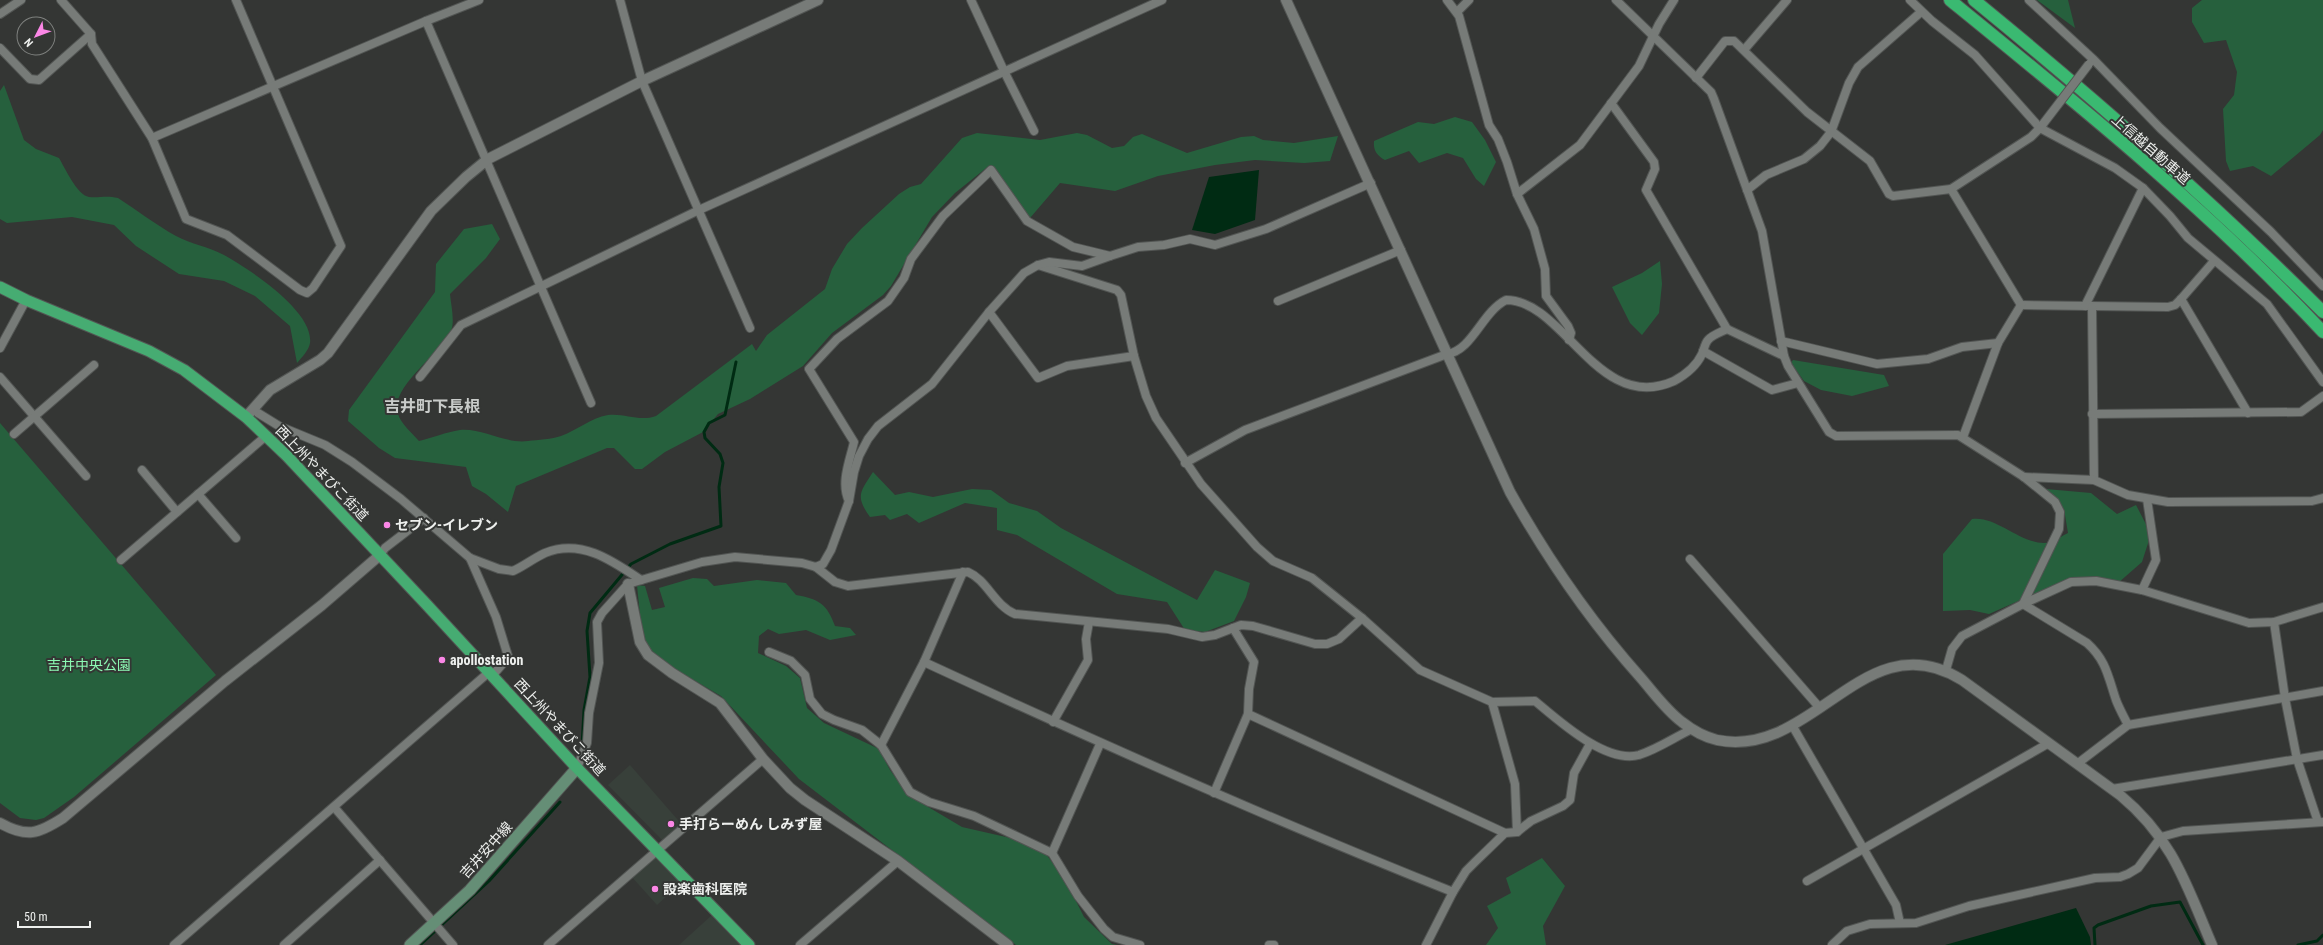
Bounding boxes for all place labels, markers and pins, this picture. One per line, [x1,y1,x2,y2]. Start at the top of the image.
place label: セブン-イレブン [395,517,498,533]
marker: セブン-イレブン [382,520,392,530]
place label: apollostation [450,652,524,668]
marker: apollostation [437,655,447,665]
place label: 手打らーめん しみず屋 [679,816,822,832]
marker: 手打らーめん しみず屋 [666,819,676,829]
place label: 設楽歯科医院 [663,881,747,897]
marker: 設楽歯科医院 [650,884,660,894]

